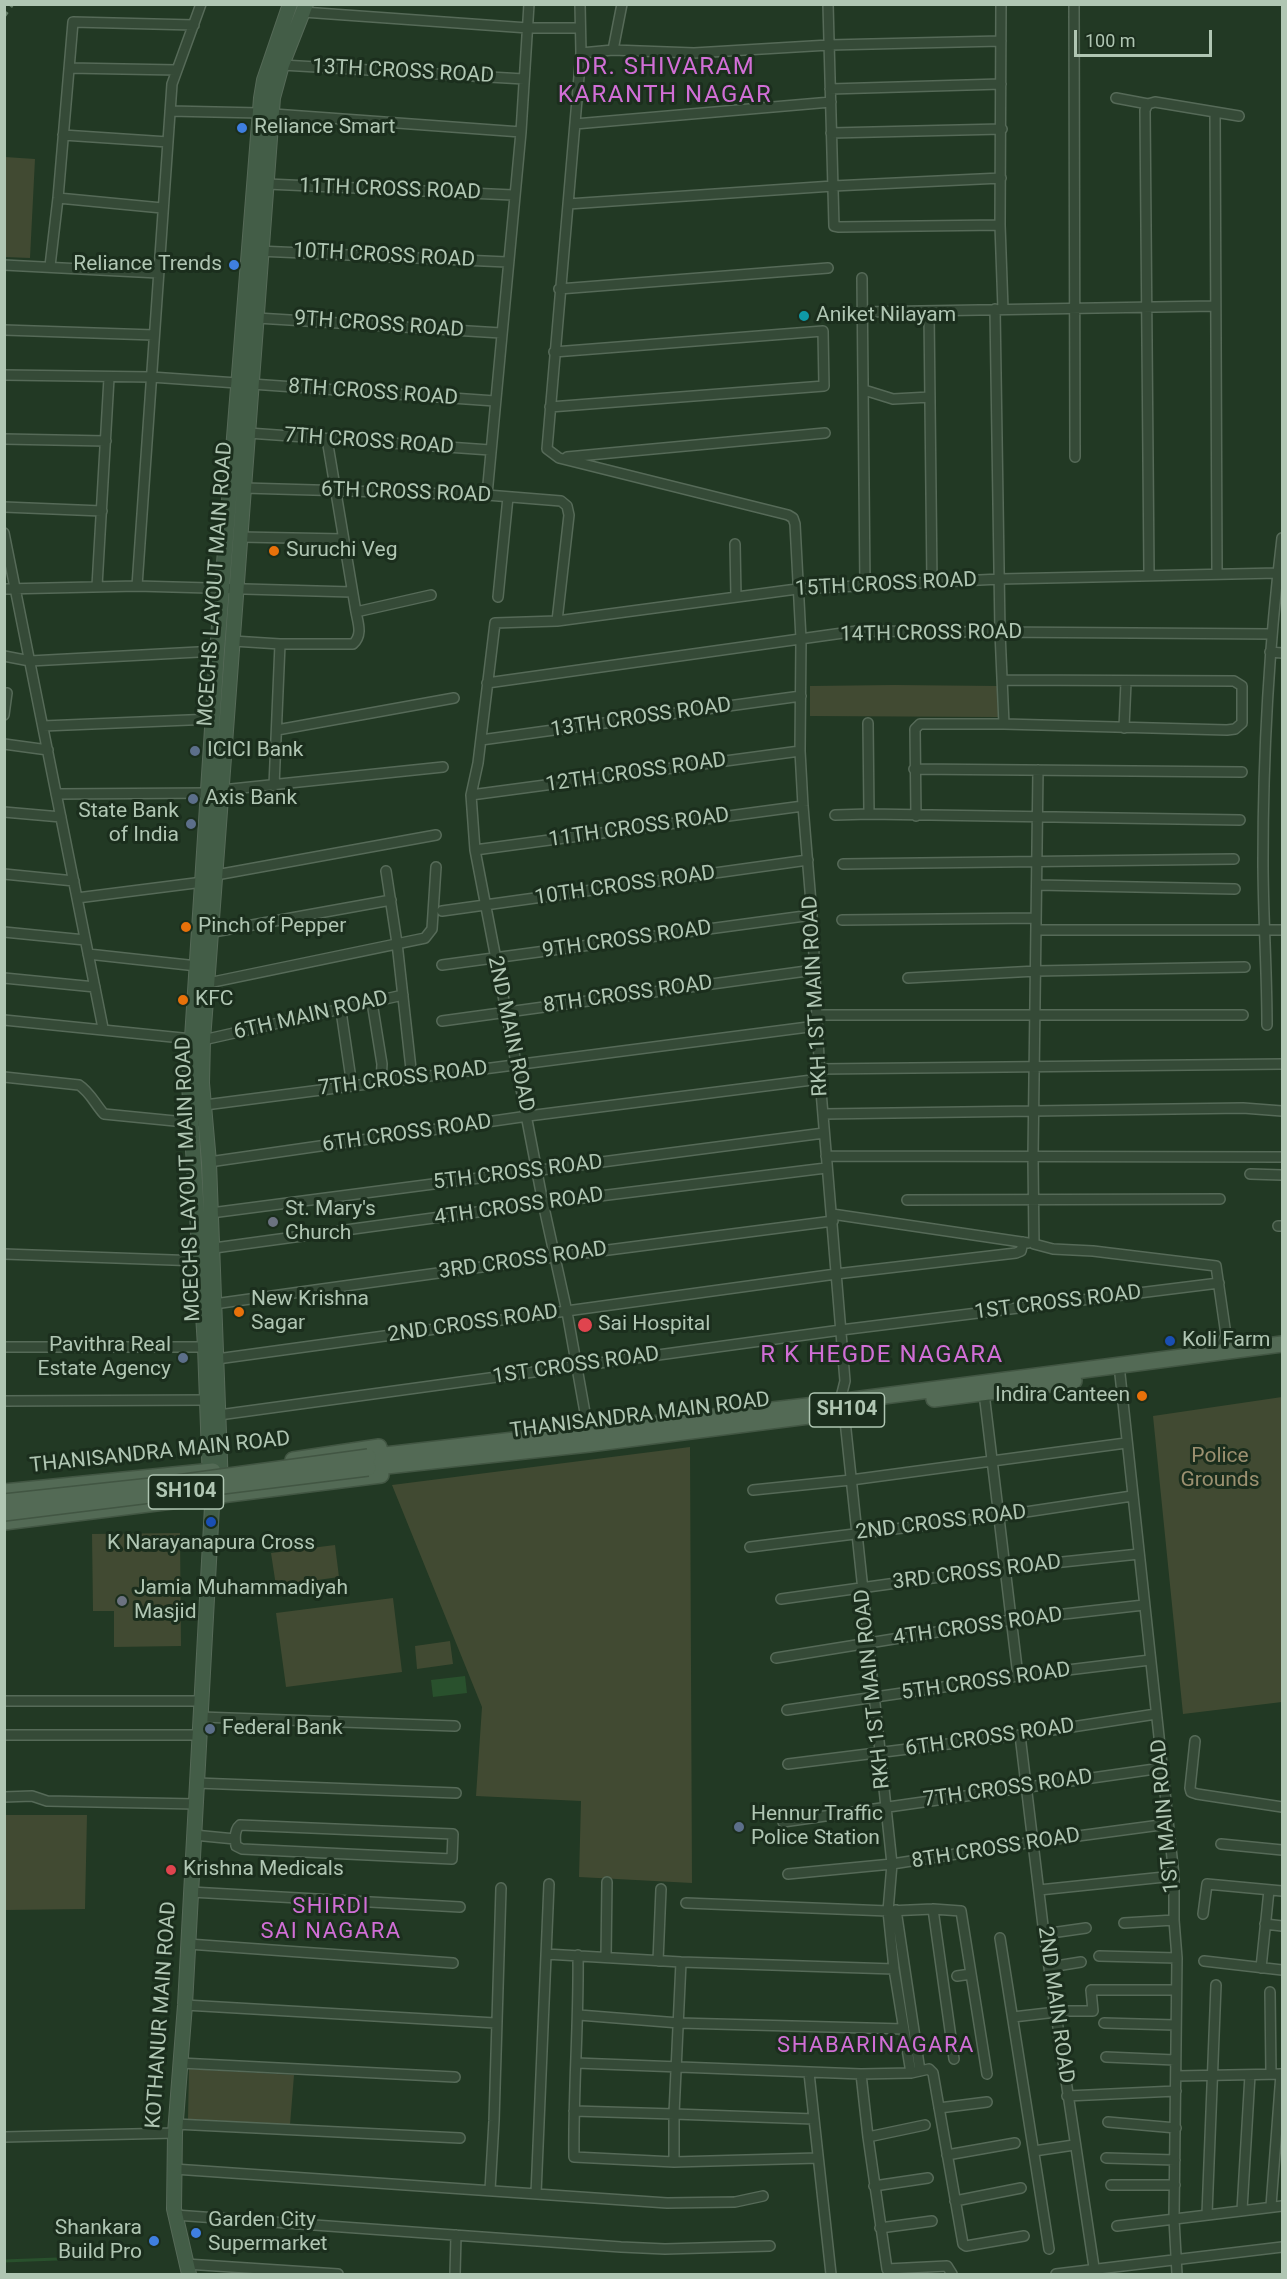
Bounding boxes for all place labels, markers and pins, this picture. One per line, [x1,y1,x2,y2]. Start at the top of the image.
place label: Reliance Smart [254,115,395,141]
marker: Reliance Smart [235,121,249,135]
place label: Reliance Trends [73,252,222,278]
marker: Reliance Trends [227,258,241,272]
place label: Aniket Nilayam [816,303,956,329]
marker: Aniket Nilayam [797,309,811,323]
place label: Suruchi Veg [286,538,397,564]
marker: Suruchi Veg [267,544,281,558]
place label: ICICI Bank [207,738,303,764]
marker: ICICI Bank [188,744,202,758]
place label: Axis Bank [205,786,297,812]
marker: Axis Bank [186,792,200,806]
place label: State Bank of India [78,799,179,849]
marker: State Bank of India [184,817,198,831]
place label: Pinch of Pepper [198,914,346,940]
marker: Pinch of Pepper [179,920,193,934]
place label: KFC [195,987,233,1013]
marker: KFC [176,993,190,1007]
place label: St. Mary's Church [285,1197,376,1247]
marker: St. Mary's Church [266,1215,280,1229]
place label: New Krishna Sagar [251,1287,369,1337]
marker: New Krishna Sagar [232,1305,246,1319]
place label: Sai Hospital [598,1312,710,1338]
marker: Sai Hospital [576,1316,594,1334]
place label: Koli Farm [1182,1328,1271,1354]
place label: Pavithra Real Estate Agency [38,1333,171,1383]
marker: Koli Farm [1163,1334,1177,1348]
marker: Pavithra Real Estate Agency [176,1351,190,1365]
place label: Indira Canteen [995,1383,1130,1409]
marker: Indira Canteen [1135,1389,1149,1403]
marker: K Narayanapura Cross [204,1515,218,1529]
place label: K Narayanapura Cross [107,1531,315,1557]
place label: Jamia Muhammadiyah Masjid [134,1576,348,1626]
marker: Jamia Muhammadiyah Masjid [115,1594,129,1608]
place label: Federal Bank [222,1716,343,1742]
marker: Federal Bank [203,1722,217,1736]
place label: Hennur Traffic Police Station [751,1802,883,1852]
marker: Hennur Traffic Police Station [732,1820,746,1834]
place label: Krishna Medicals [183,1857,344,1883]
marker: Krishna Medicals [164,1863,178,1877]
place label: Garden City Supermarket [208,2208,327,2258]
place label: Shankara Build Pro [55,2216,142,2266]
marker: Garden City Supermarket [189,2226,203,2240]
marker: Shankara Build Pro [147,2234,161,2248]

